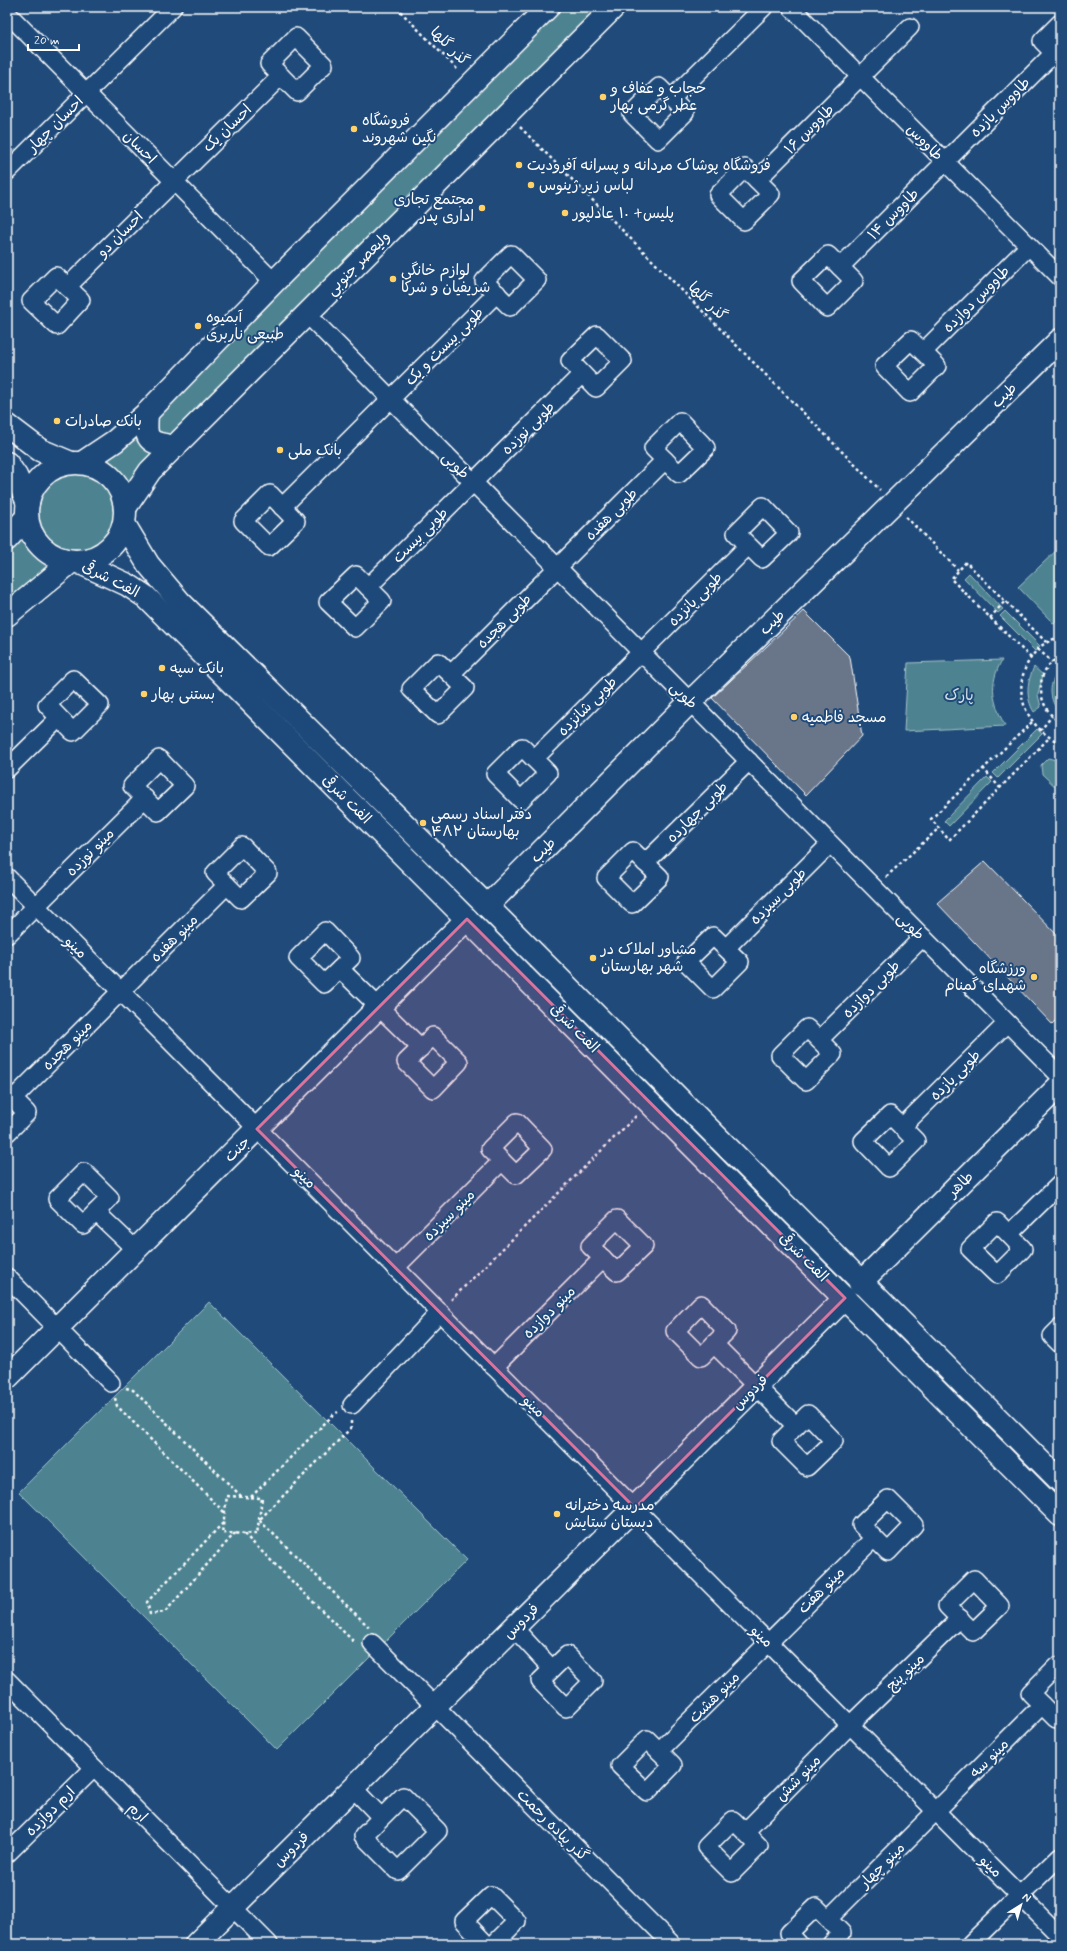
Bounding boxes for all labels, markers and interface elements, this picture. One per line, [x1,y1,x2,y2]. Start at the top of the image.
street label: گذر گلها [425,23,473,71]
scale bar [28,26,79,52]
text: 20 m [34,33,60,49]
street label: طاووس یازده [966,73,1035,142]
place label: حجاب و عفاف و عطر گرمی بهار [610,79,706,116]
street label: احسان چهار [22,92,88,158]
marker: حجاب و عفاف و عطر گرمی بهار [598,92,608,102]
street label: احسان یک [199,100,257,157]
street label: طاووس ۱۶ [780,100,839,159]
place label: فروشگاه نگین شهروند [362,111,436,148]
street label: طاووس [901,120,947,166]
marker: فروشگاه نگین شهروند [349,124,359,134]
street label: احسان [118,127,160,169]
place label: فروشگاه پوشاک مردانه و پسرانه آفرودیت [527,156,771,176]
marker: فروشگاه پوشاک مردانه و پسرانه آفرودیت [514,160,524,170]
place label: لباس زیر ژینوس [539,176,634,196]
marker: لباس زیر ژینوس [526,180,536,190]
street label: طاووس ۱۴ [864,185,924,245]
place label: مجتمع تجاری اداری پدر [394,190,474,227]
marker: مجتمع تجاری اداری پدر [477,203,487,213]
place label: پلیس+ ۱۰ عادلپور [572,204,674,224]
street label: احسان دو [93,207,148,263]
marker: پلیس+ ۱۰ عادلپور [560,208,570,218]
street label: وليعصر جنوبي [322,227,397,302]
place label: لوازم خانگی شریفیان و شرکا [401,261,490,298]
street label: طاووس دوازده [939,262,1015,338]
marker: لوازم خانگی شریفیان و شرکا [388,274,398,284]
street label: گذر گلها [683,278,731,326]
street label: طوبی بیست و یک [401,303,488,390]
place label: آبمیوه طبیعی ناربری [206,308,284,345]
marker: آبمیوه طبیعی ناربری [193,321,203,331]
street label: طیب [988,379,1022,413]
street label: طوبی نوزده [498,398,560,460]
place label: بانک صادرات [65,412,142,432]
marker: بانک صادرات [52,416,62,426]
place label: بانک ملی [288,441,342,461]
marker: بانک ملی [275,445,285,455]
street label: طوبی [437,447,474,484]
street label: طوبی هفده [581,484,642,545]
street label: طوبی بیست [389,504,453,568]
street label: الفت شرقی [78,555,144,603]
street label: طوبی پانزده [664,568,727,631]
street label: طوبی هجده [473,590,537,654]
street label: طیب [756,606,790,640]
place label: بانک سپه [170,659,224,679]
marker: بانک سپه [157,663,167,673]
street label: طوبی شانزده [554,673,622,741]
street label: طوبی [665,677,702,714]
place label: بستنی بهار [151,685,215,705]
park label: پارک [944,686,974,706]
marker: بستنی بهار [139,689,149,699]
place label: مسجد فاطمیه [802,708,886,728]
marker: مسجد فاطمیه [789,712,799,722]
street label: الفت شرقی [317,769,377,829]
street label: طوبی چهارده [663,778,733,848]
place label: دفتر اسناد رسمی ۴۸۲ بهارستان [431,805,532,842]
marker: دفتر اسناد رسمی ۴۸۲ بهارستان [418,818,428,828]
street label: مینو نوزده [62,824,119,881]
street label: طیب [527,834,561,868]
street label: طوبی سیزده [746,864,812,930]
street label: طوبی [892,908,929,945]
street label: مینو هفده [146,910,203,967]
street label: مینو [59,931,91,963]
place label: مشاور املاک در شهر بهارستان [600,940,697,977]
marker: مشاور املاک در شهر بهارستان [588,953,598,963]
street label: طوبی دوازده [838,956,905,1023]
place label: ورزشگاه شهدای گمنام [944,959,1026,997]
marker: ورزشگاه شهدای گمنام [1029,972,1039,982]
street label: الفت شرقی [545,998,605,1058]
street label: مینو هجده [38,1016,97,1075]
street label: طوبی یازده [926,1046,986,1106]
street label: جنت [220,1132,255,1167]
street label: مینو [288,1161,320,1193]
street label: طاهر [942,1167,978,1204]
street label: مینو سیزده [419,1185,480,1246]
street label: الفت شرقی [774,1227,834,1287]
street label: مینو دوازده [519,1282,580,1343]
street label: فردوس [728,1370,773,1415]
street label: مینو [517,1390,549,1422]
place label: مدرسه دخترانه دبستان ستایش [565,1496,655,1533]
marker: مدرسه دخترانه دبستان ستایش [552,1509,562,1519]
street label: مینو هفت [794,1563,850,1619]
street label: فردوس [499,1599,544,1644]
street label: مینو [745,1620,777,1652]
street label: مینو پنج [882,1649,929,1696]
street label: مینو هشت [685,1668,745,1728]
street label: مینو سه [966,1735,1014,1783]
street label: مینو شش [772,1751,826,1806]
street label: ارم دوازده [21,1782,80,1841]
street label: گذر پیاده رحمت [512,1785,593,1866]
street label: ارم [123,1798,152,1827]
street label: فردوس [269,1827,314,1872]
street label: مینو چهار [855,1838,910,1894]
street label: مینو [974,1850,1006,1882]
north arrow [1001,1885,1041,1925]
text: N [1019,1890,1034,1906]

